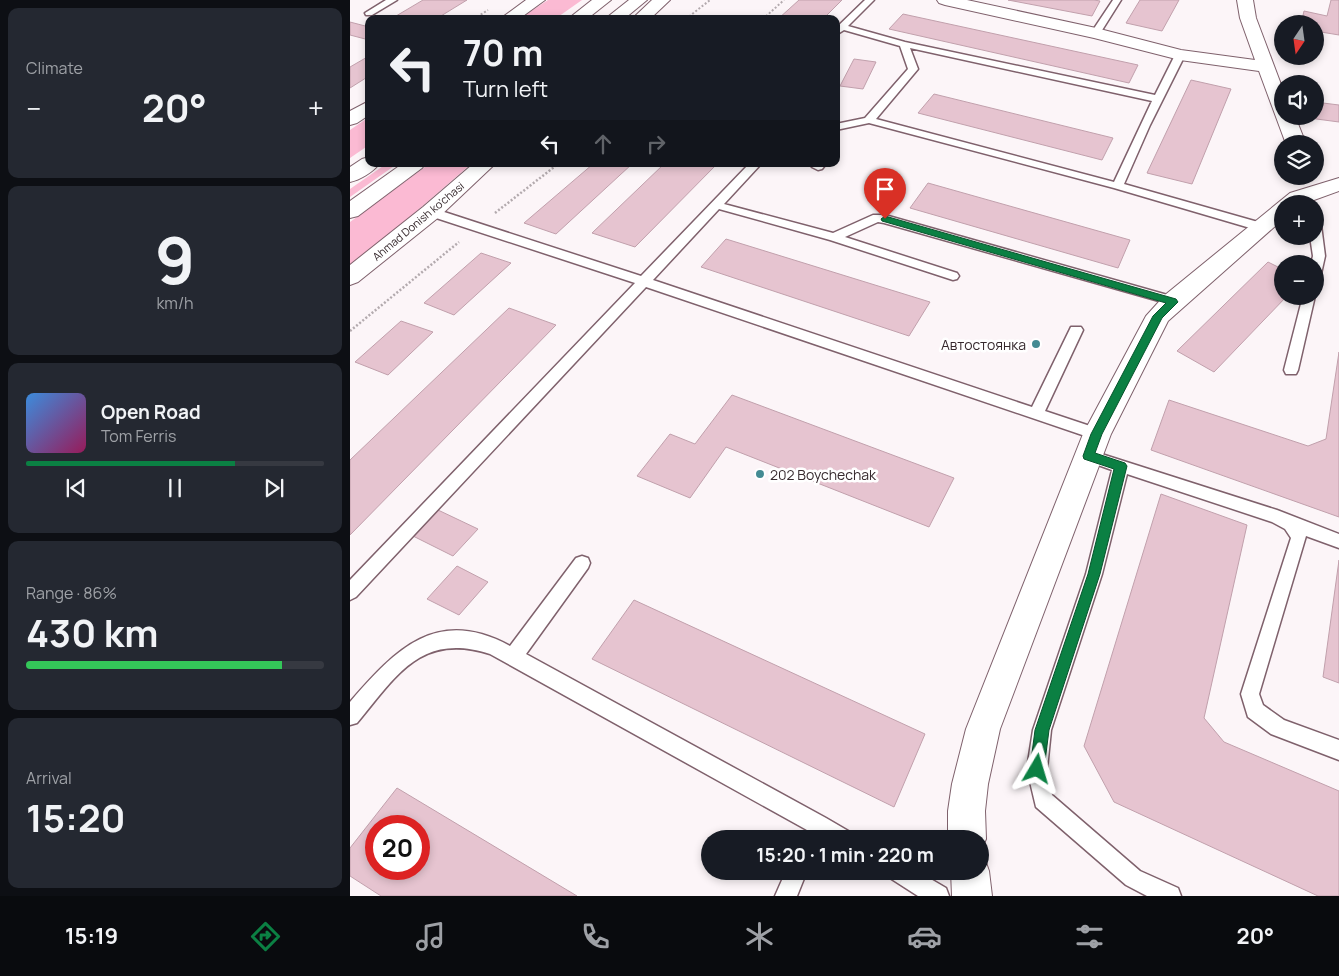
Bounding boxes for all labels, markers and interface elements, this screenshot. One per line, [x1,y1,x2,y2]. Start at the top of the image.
north arrow [1274,15,1324,65]
map controls [1274,15,1324,305]
text: 70 m [463,29,543,77]
icon: left [380,35,445,100]
text: Climate [26,57,83,79]
text: Turn left [463,74,548,104]
button: sound [1274,75,1324,125]
text: 20° [142,81,207,133]
text: − [26,89,41,127]
text: + [308,89,324,127]
icon: left [536,130,564,158]
icon: ahead [589,130,617,158]
icon: right [642,130,670,158]
button: layers [1274,135,1324,185]
pin [864,168,906,219]
icon: arrive [871,175,899,203]
street label: Ahmad Donish ko'chasi [369,178,467,264]
button: + [1274,195,1324,245]
text: 9 [155,215,195,304]
button: − [1274,255,1324,305]
text: km/h [156,292,194,314]
place label: Автостоянка [941,335,1026,354]
marker: Автостоянка [1030,338,1042,350]
text: Open Road [101,399,201,425]
text: Tom Ferris [101,425,176,447]
place label: 202 Boychechak [770,465,877,484]
marker: 202 Boychechak [754,468,766,480]
icon: previous [62,474,90,502]
icon: pause [161,474,189,502]
icon: next [260,474,288,502]
text: Range · 86% [26,582,117,604]
text: 430 km [26,606,158,658]
position arrow [1010,742,1062,794]
text: Arrival [26,767,72,789]
text: 15:20 [26,791,126,843]
speed limit sign: 20 [365,815,430,880]
text: 15:20 · 1 min · 220 m [756,842,934,868]
icon: directions [248,919,283,954]
icon: music [413,919,448,954]
icon: phone [578,919,613,954]
icon: climate [742,919,777,954]
icon: car [907,919,942,954]
icon: filters [1072,919,1107,954]
text: 15:19 [65,921,118,951]
text: 20° [1237,921,1274,951]

